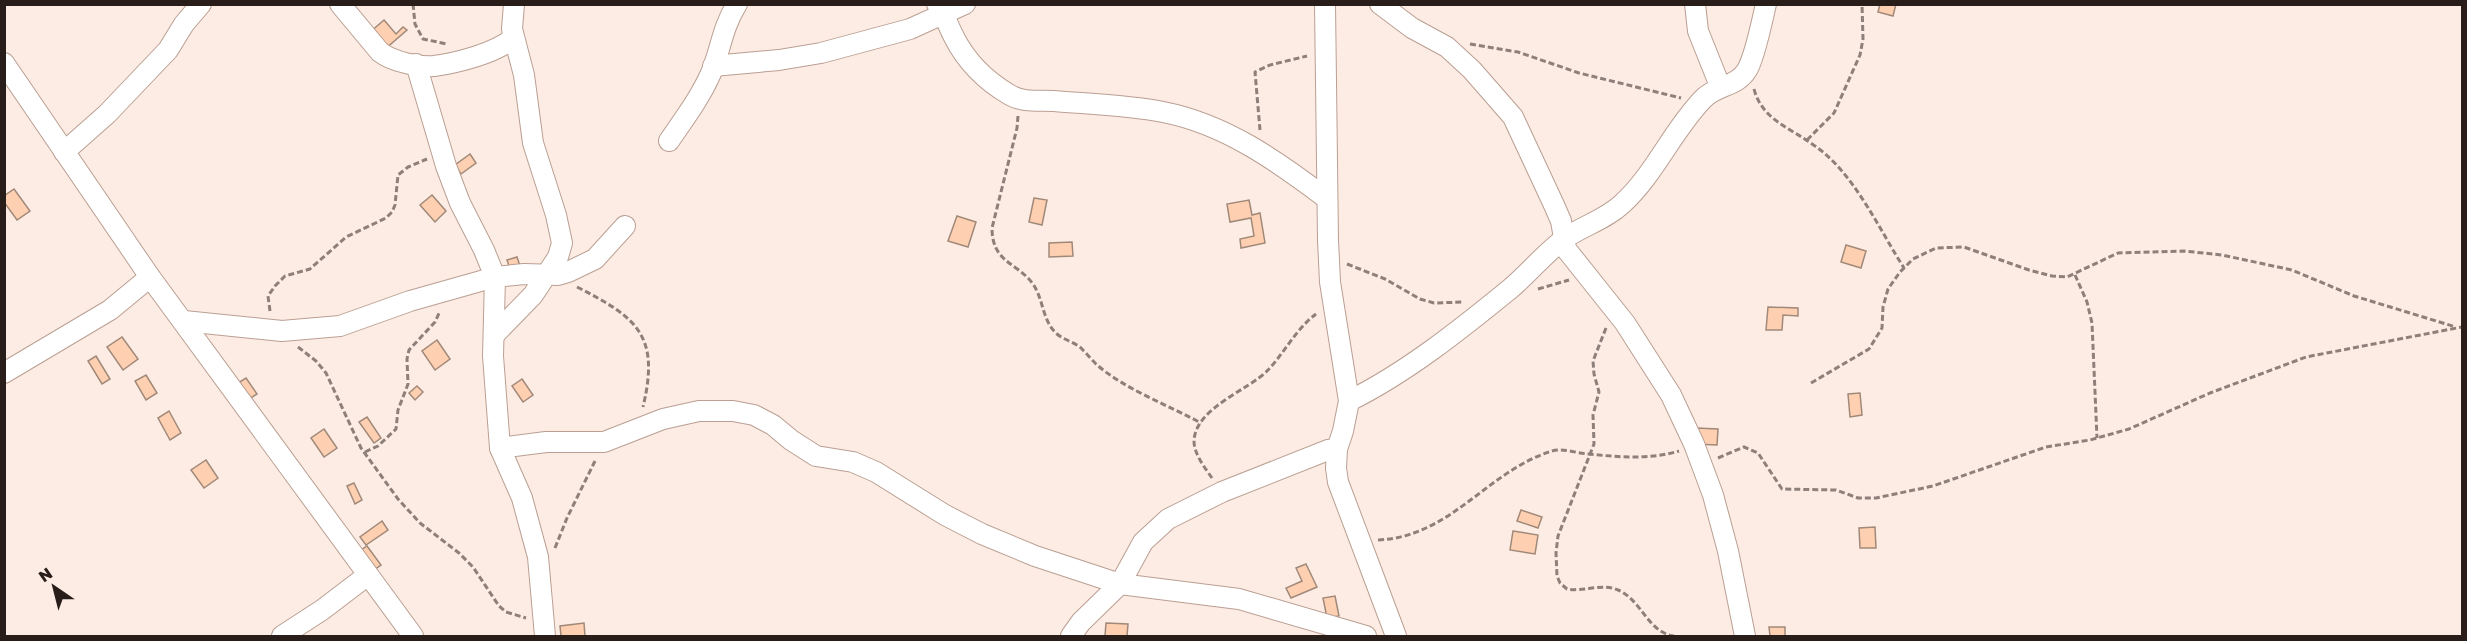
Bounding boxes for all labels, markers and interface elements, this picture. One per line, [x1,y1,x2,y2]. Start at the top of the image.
north arrow [24,557,84,617]
text: N [35,563,56,586]

